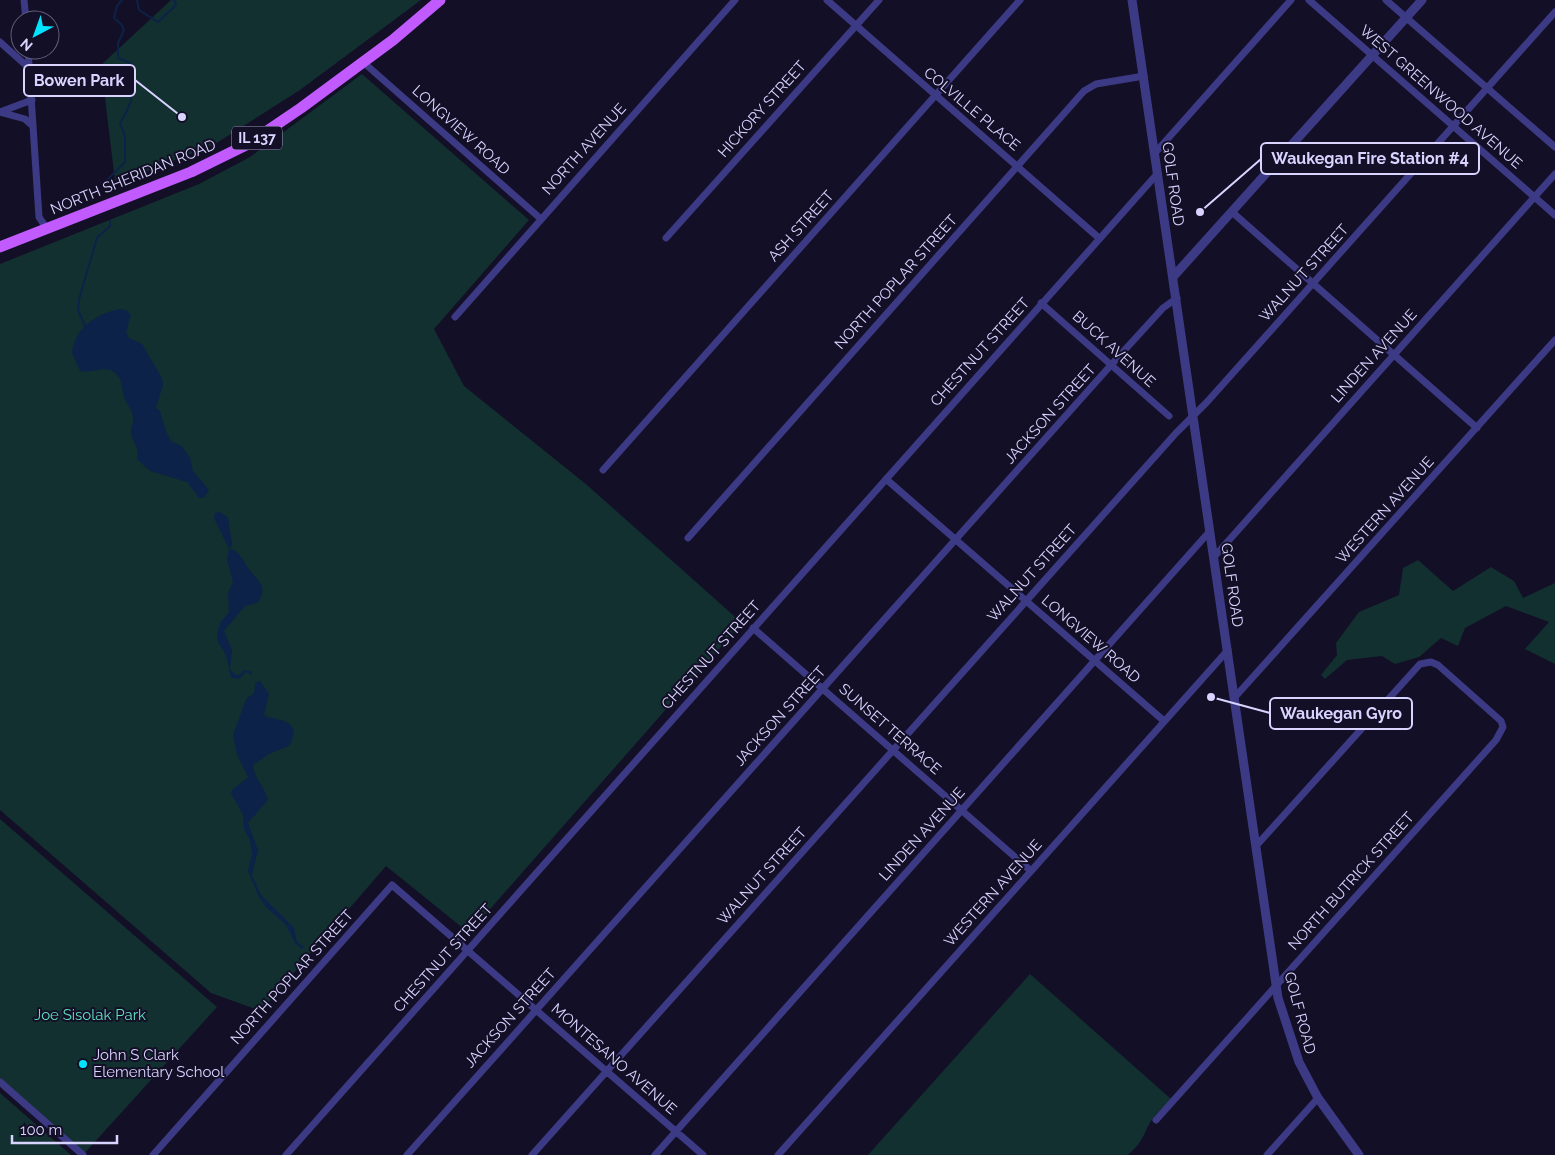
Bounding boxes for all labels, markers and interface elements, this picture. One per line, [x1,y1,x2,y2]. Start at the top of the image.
north arrow [10,10,60,60]
street label: WEST GREENWOOD AVENUE [1356,22,1526,172]
text: N [17,35,36,54]
street label: HICKORY STREET [714,57,810,161]
street label: COLVILLE PLACE [920,63,1024,155]
callout: Bowen Park [24,65,135,96]
text: Bowen Park [34,71,124,90]
street label: LONGVIEW ROAD [408,81,514,179]
street label: NORTH AVENUE [538,100,630,198]
road number: IL 137 [232,126,282,150]
street label: NORTH SHERIDAN ROAD [48,135,219,218]
street label: GOLF ROAD [1158,141,1188,227]
callout: Waukegan Fire Station #4 [1261,143,1479,174]
text: Waukegan Fire Station #4 [1271,149,1469,168]
street label: ASH STREET [764,187,838,265]
street label: NORTH POPLAR STREET [831,211,961,353]
street label: WALNUT STREET [1256,221,1352,325]
street label: CHESTNUT STREET [927,294,1033,410]
street label: LINDEN AVENUE [1327,306,1421,406]
street label: BUCK AVENUE [1069,307,1159,391]
street label: JACKSON STREET [1001,360,1099,468]
street label: WESTERN AVENUE [1332,453,1438,567]
street label: WALNUT STREET [984,521,1080,625]
street label: GOLF ROAD [1217,542,1247,628]
street label: LONGVIEW ROAD [1038,591,1144,687]
street label: CHESTNUT STREET [658,597,764,713]
street label: JACKSON STREET [731,662,829,770]
street label: SUNSET TERRACE [835,680,945,778]
callout: Waukegan Gyro [1270,698,1412,729]
text: Waukegan Gyro [1280,704,1402,723]
street label: LINDEN AVENUE [875,784,969,884]
street label: NORTH BUTRICK STREET [1284,808,1418,954]
street label: WALNUT STREET [714,824,810,928]
street label: WESTERN AVENUE [940,836,1046,950]
street label: CHESTNUT STREET [390,900,496,1016]
street label: NORTH POPLAR STREET [227,906,357,1048]
street label: JACKSON STREET [461,964,559,1072]
street label: GOLF ROAD [1280,970,1320,1056]
street label: MONTESANO AVENUE [548,1000,680,1118]
park label: Joe Sisolak Park [34,1006,146,1024]
place label: John S Clark Elementary School [93,1046,225,1081]
marker: John S Clark Elementary School [77,1058,89,1070]
scale bar [12,1112,118,1144]
text: 100 m [20,1121,62,1139]

